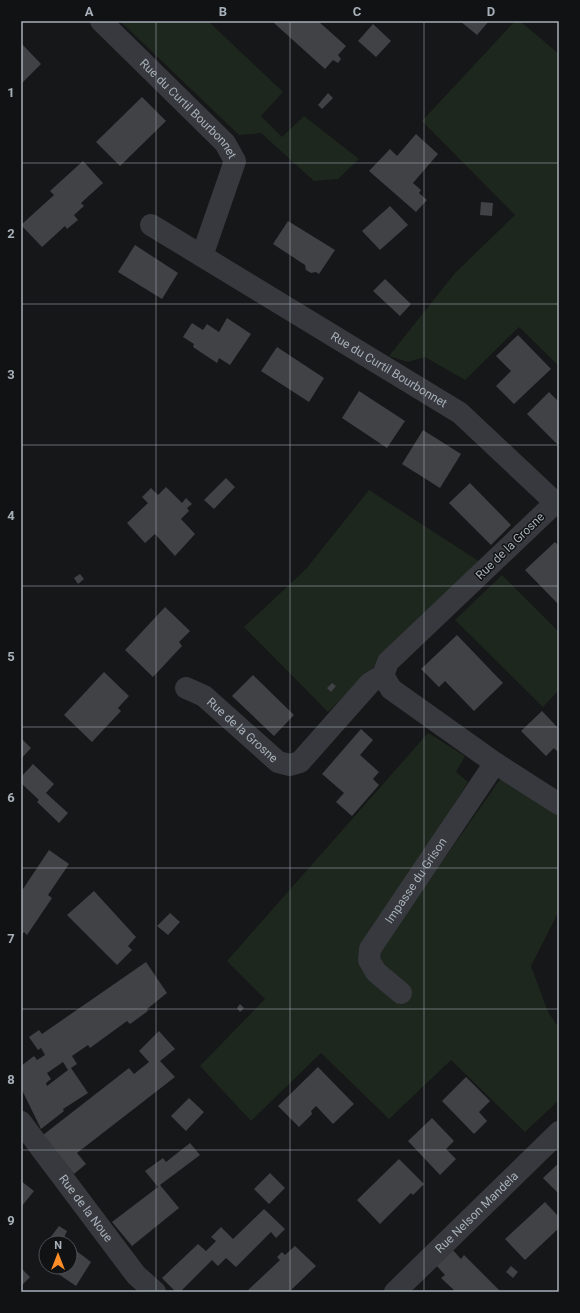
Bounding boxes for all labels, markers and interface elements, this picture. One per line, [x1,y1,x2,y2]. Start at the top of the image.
text: A [85,4,94,19]
text: B [219,4,227,19]
text: C [353,4,362,19]
text: D [487,4,495,19]
street label: Rue du Curtil Bourbonnet [137,56,239,161]
text: 1 [7,85,15,100]
text: 2 [7,226,15,241]
street label: Rue du Curtil Bourbonnet [328,329,450,411]
text: 3 [7,367,15,382]
text: 4 [7,508,15,523]
street label: Rue de la Grosne [473,510,547,582]
text: 5 [7,649,15,664]
street label: Rue de la Grosne [204,695,281,765]
text: 6 [7,790,15,805]
street label: Impasse du Grison [382,835,450,926]
text: 7 [7,931,15,946]
text: 8 [7,1072,15,1087]
street label: Rue Nelson Mandela [432,1169,521,1256]
street label: Rue de la Noue [56,1173,116,1245]
text: 9 [7,1213,15,1228]
north arrow [38,1235,78,1275]

